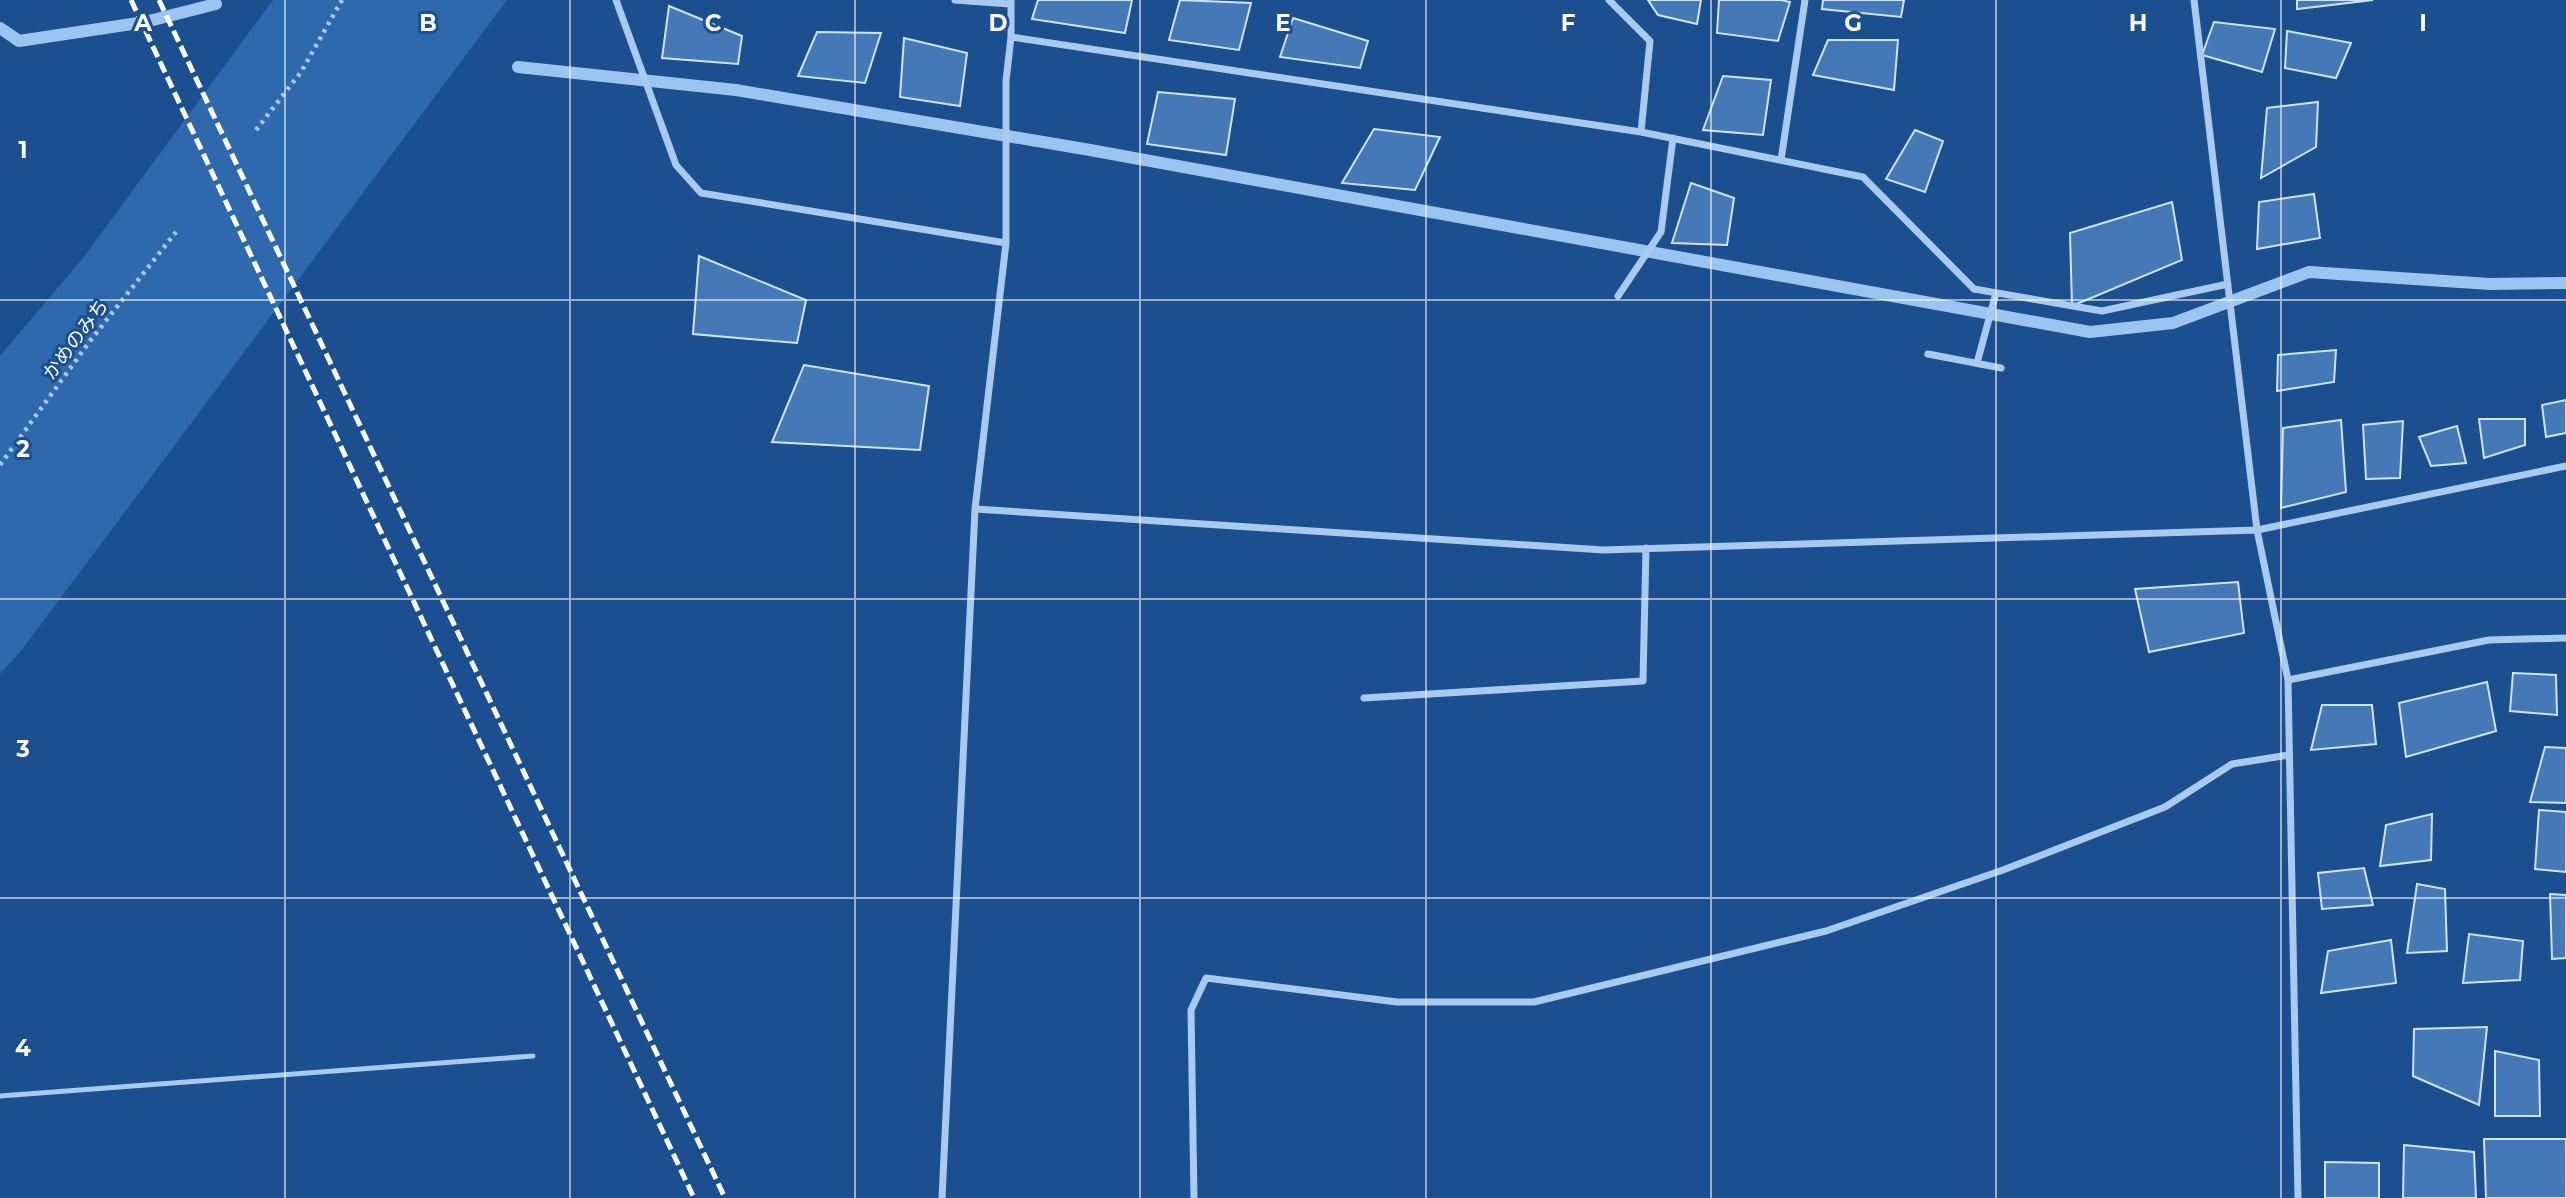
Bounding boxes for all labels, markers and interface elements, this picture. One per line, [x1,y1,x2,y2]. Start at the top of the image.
text: A [133,9,152,37]
text: B [419,9,437,37]
text: C [705,9,722,37]
text: D [989,9,1008,37]
text: E [1275,9,1291,37]
text: F [1561,9,1576,37]
text: G [1844,9,1862,37]
text: H [2129,9,2147,37]
text: I [2419,9,2427,37]
text: 1 [18,136,28,164]
street label: かめのみち [38,294,113,384]
text: 2 [16,435,30,463]
text: 3 [15,735,30,763]
text: 4 [15,1034,31,1062]

